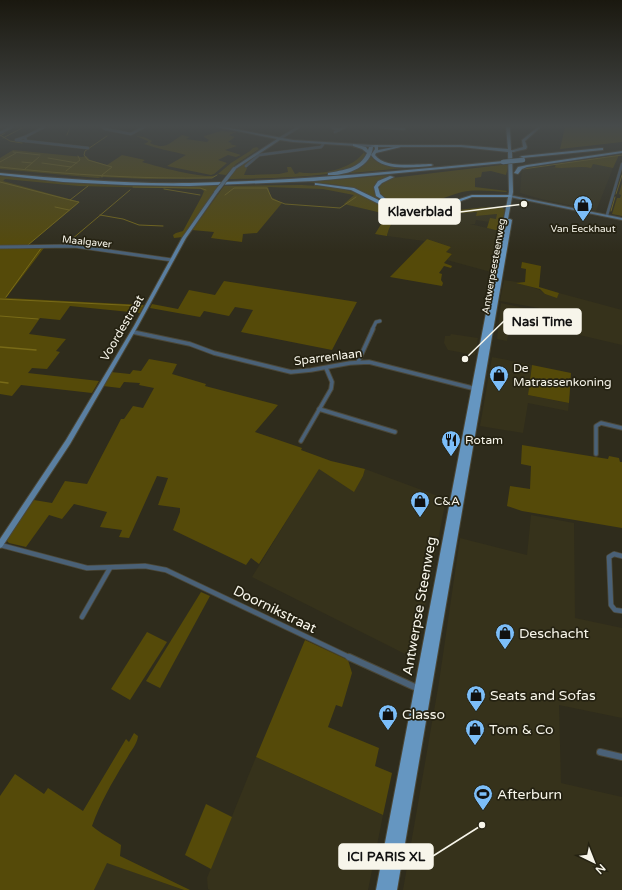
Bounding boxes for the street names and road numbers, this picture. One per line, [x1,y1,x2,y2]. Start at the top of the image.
street label: Antwerpsesteenweg [480,217,508,315]
street label: Maalgaver [61,233,113,251]
street label: Voordestraat [97,292,147,363]
street label: Sparrenlaan [293,346,363,368]
street label: Antwerpse Steenweg [399,535,440,677]
street label: Doornikstraat [230,582,320,637]

